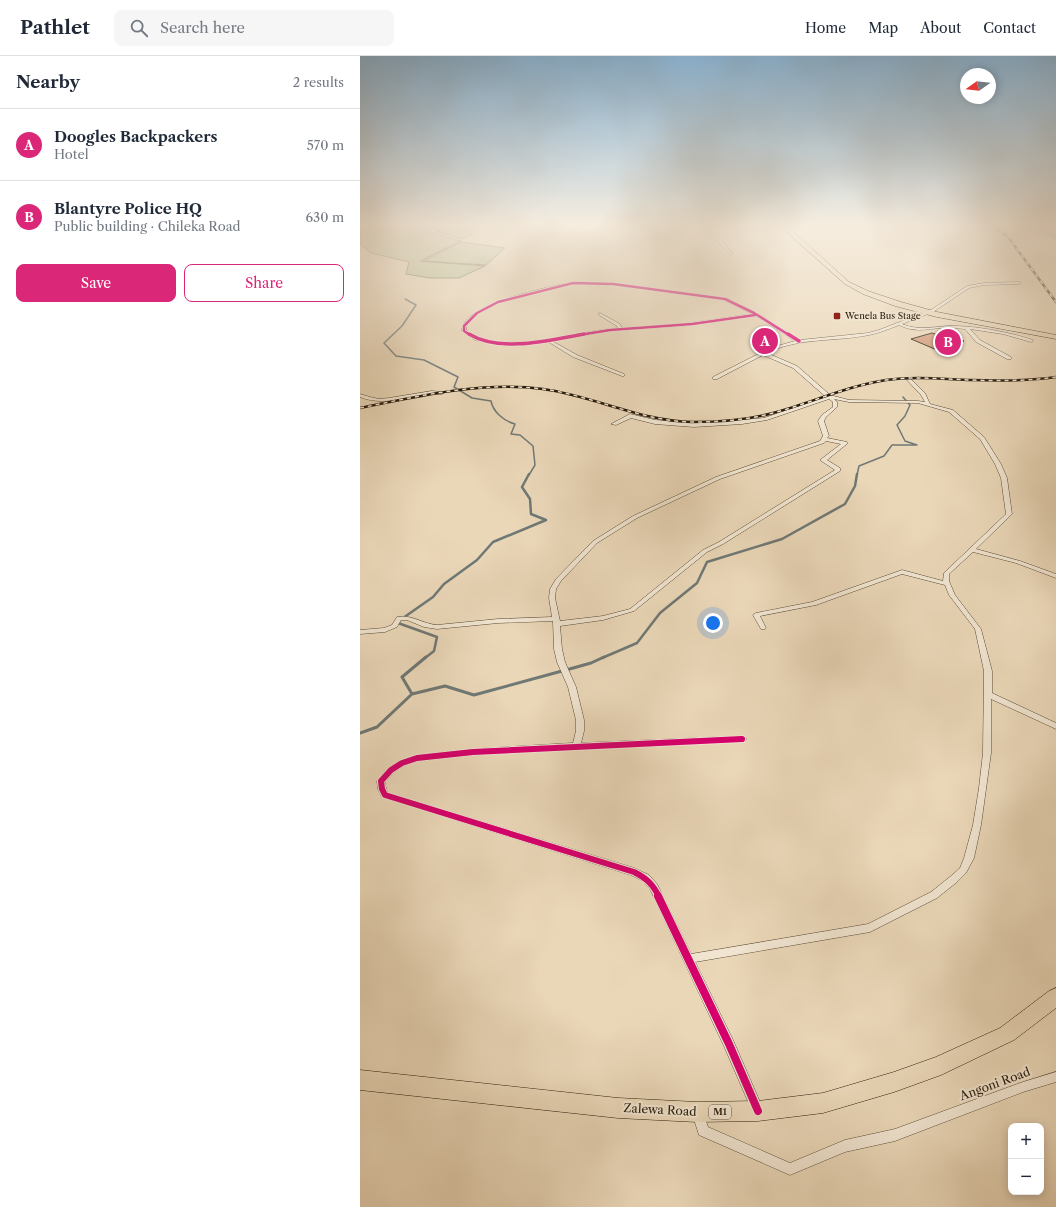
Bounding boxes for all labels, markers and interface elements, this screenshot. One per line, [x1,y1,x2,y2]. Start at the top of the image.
search box [114,10,394,46]
text: Pathlet [20,16,90,39]
icon: search [128,17,150,39]
text: Search here [160,18,245,37]
text: Home [805,19,846,37]
text: Map [868,19,898,37]
text: About [920,19,961,37]
text: Contact [983,19,1036,37]
north arrow [960,68,996,104]
text: Nearby [16,72,80,92]
text: 2 results [293,74,344,90]
text: Doogles Backpackers [54,127,217,146]
text: A [24,137,34,153]
text: 570 m [307,137,344,153]
text: Hotel [54,146,89,162]
text: Blantyre Police HQ [54,199,202,218]
text: B [24,209,34,225]
text: 630 m [305,209,344,225]
text: Public building · Chileka Road [54,218,241,234]
button: Save [16,264,176,302]
button: Share [184,264,344,302]
place label: Wenela Bus Stage [844,310,921,321]
marker: Wenela Bus Stage [832,311,842,321]
pin: A [752,326,778,356]
pin: B [935,327,961,357]
your location [703,613,723,633]
street label: Angoni Road [957,1064,1033,1104]
street label: Zalewa Road [623,1100,698,1119]
road number: M1 [709,1105,731,1119]
map controls [1008,1123,1044,1195]
button: + [1008,1123,1044,1159]
button: − [1008,1159,1044,1195]

